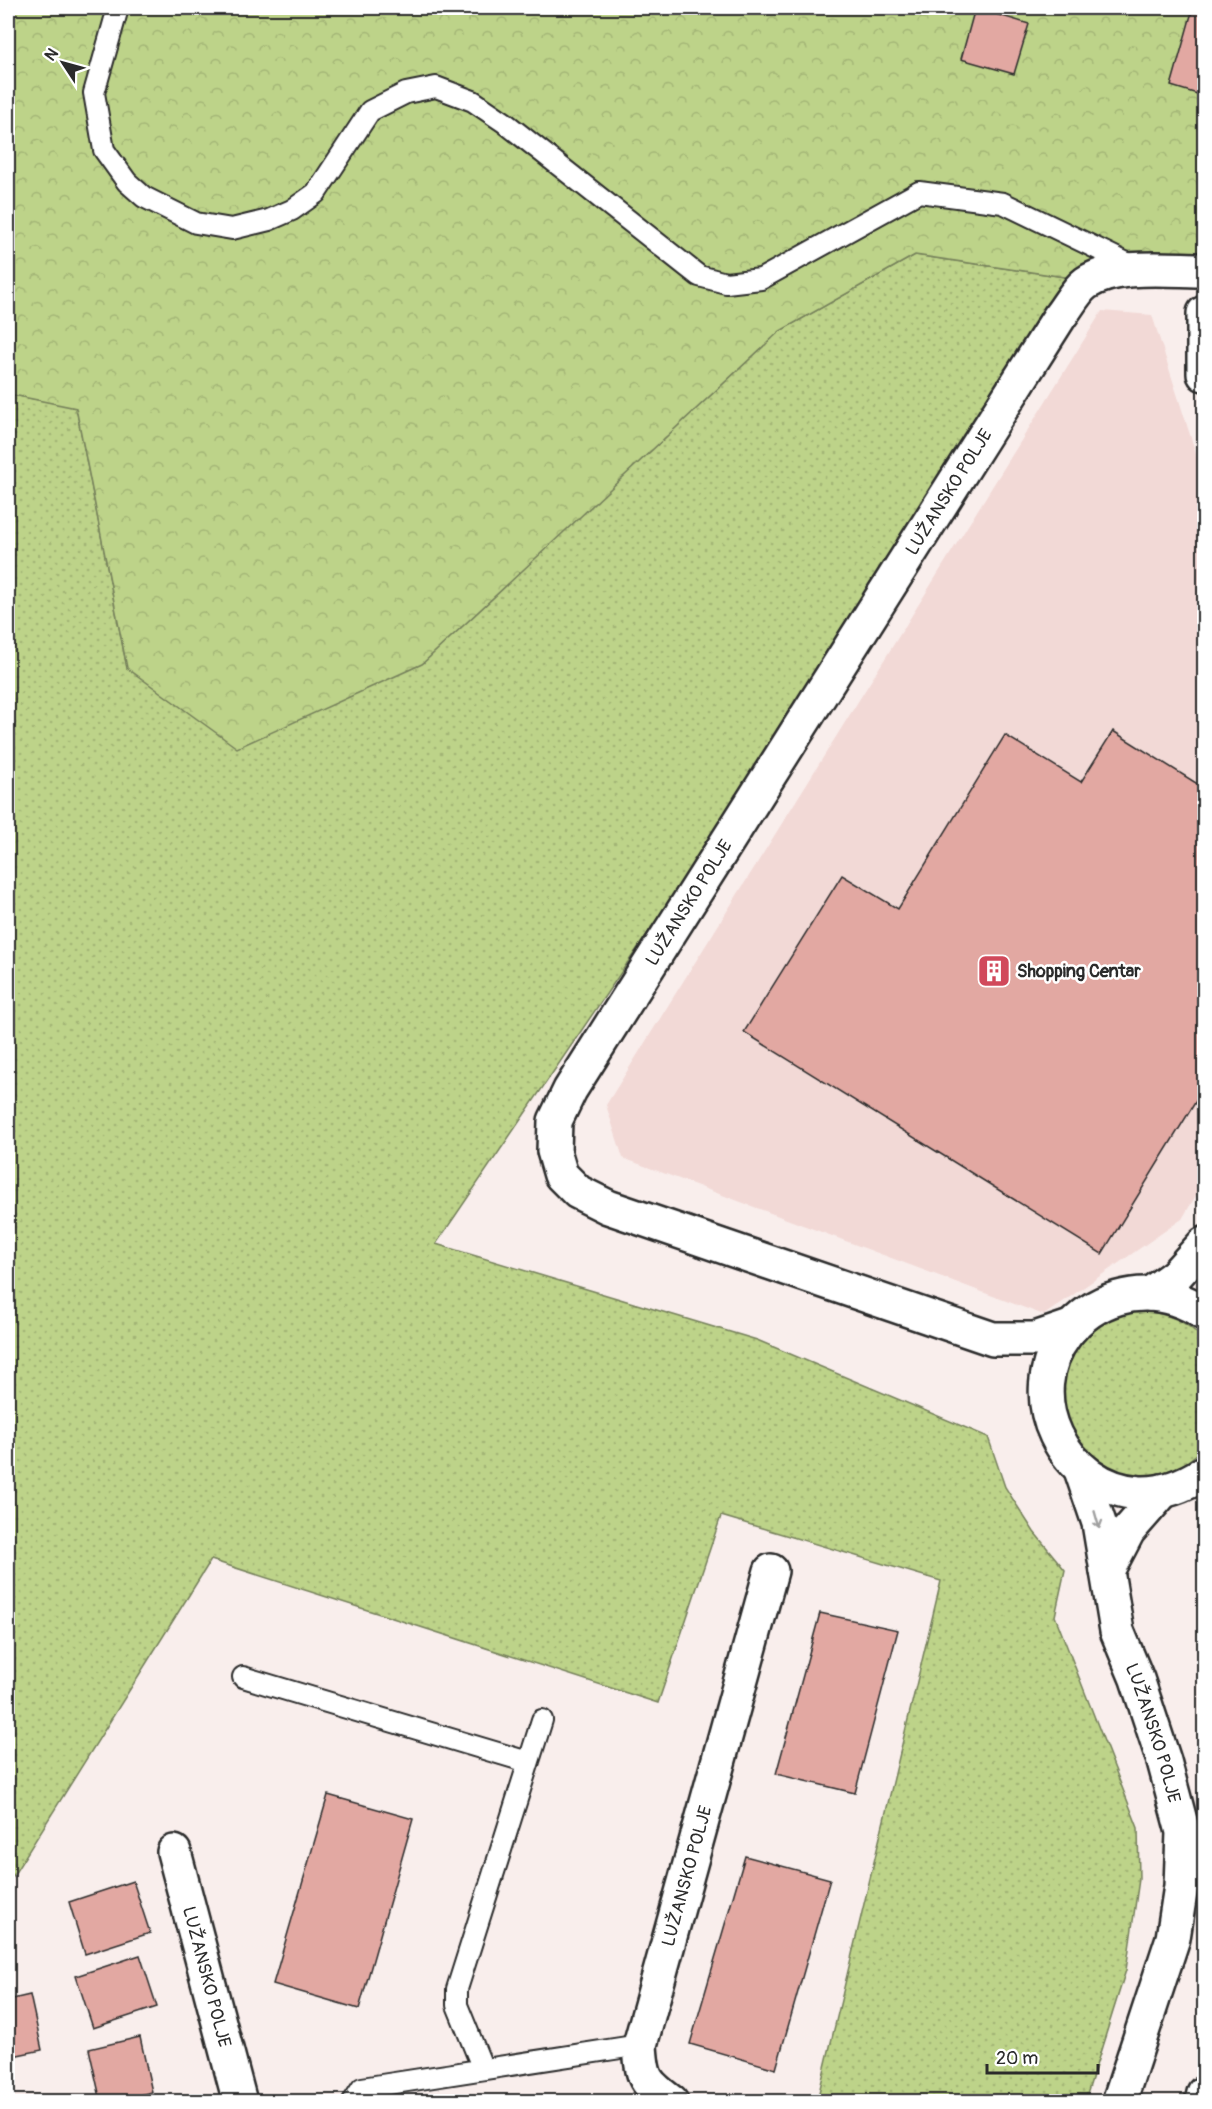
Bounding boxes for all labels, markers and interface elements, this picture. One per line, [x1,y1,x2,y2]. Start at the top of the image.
north arrow [33,33,93,93]
text: N [40,44,63,65]
street label: LUŽANSKO POLJE [900,425,997,559]
street label: LUŽANSKO POLJE [640,835,737,970]
building icon: Shopping Centar [976,953,1012,989]
place label: Shopping Centar [1017,960,1141,983]
one-way arrow [1092,1510,1103,1529]
street label: LUŽANSKO POLJE [1120,1660,1186,1805]
street label: LUŽANSKO POLJE [656,1803,717,1949]
street label: LUŽANSKO POLJE [177,1904,237,2050]
scale bar [987,2037,1098,2075]
text: 20 m [996,2047,1038,2070]

